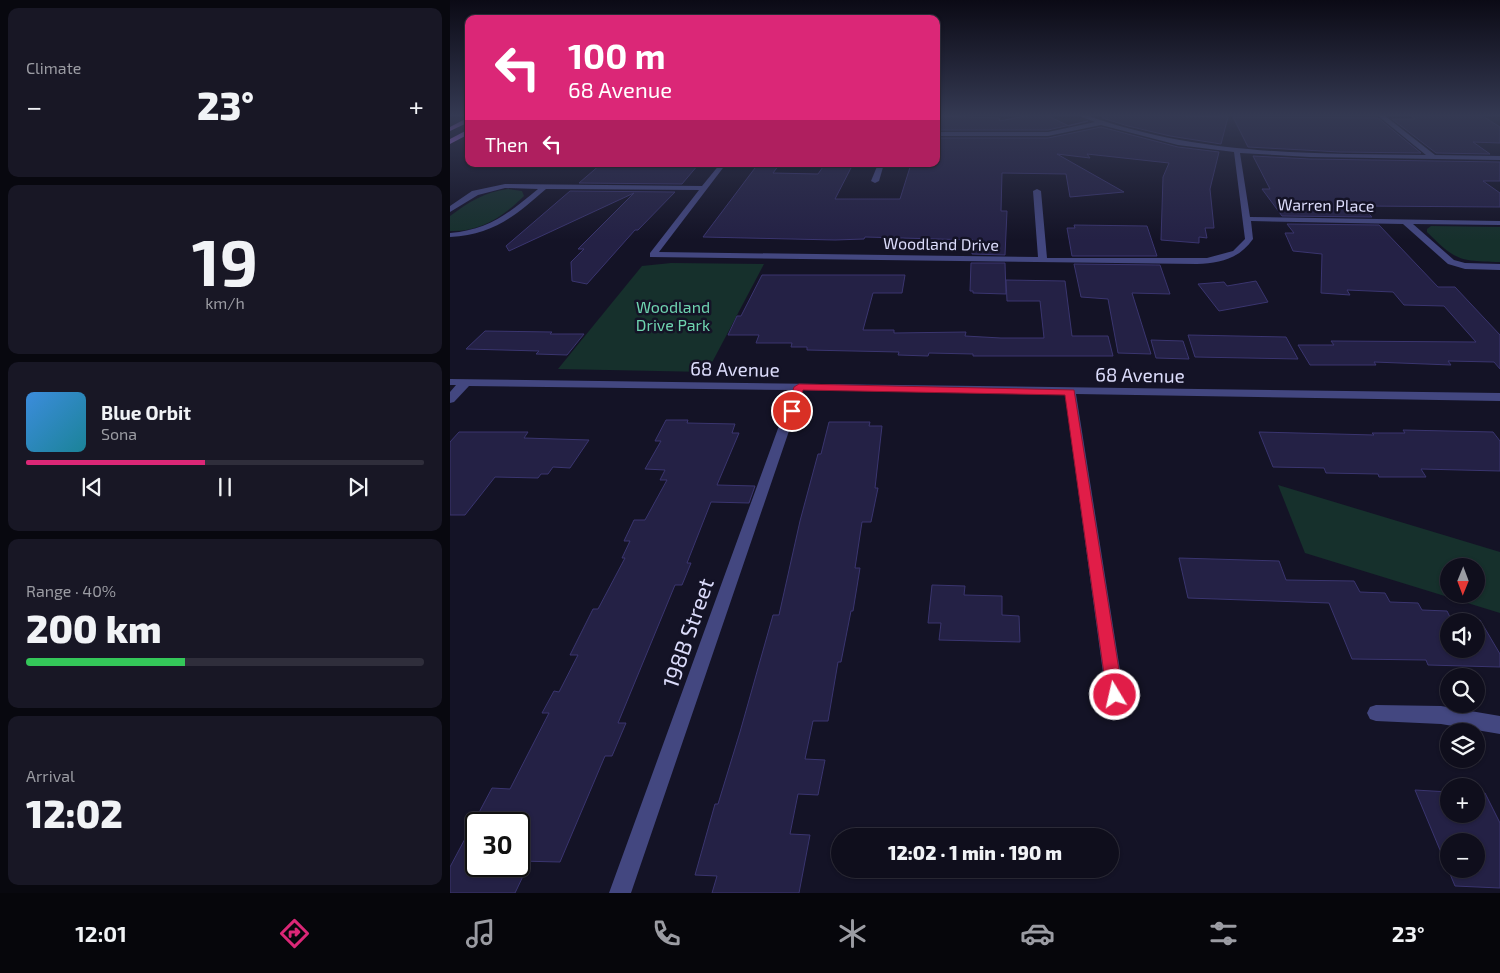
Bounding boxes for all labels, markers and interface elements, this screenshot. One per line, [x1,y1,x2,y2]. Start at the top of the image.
text: 100 m [568,34,666,76]
icon: left [485,35,550,100]
text: Climate [26,58,81,77]
text: 68 Avenue [568,76,672,102]
text: 23° [197,82,254,128]
text: − [26,89,42,123]
text: + [409,89,424,123]
icon: left [538,130,566,158]
text: Then [485,133,528,156]
street label: Warren Place [1277,194,1375,215]
text: 19 [192,221,258,299]
street label: Woodland Drive [883,233,999,254]
text: km/h [205,293,245,312]
park label: Woodland Drive Park [636,297,710,334]
street label: 68 Avenue [690,356,780,381]
street label: 68 Avenue [1095,362,1185,387]
pin [771,390,813,432]
icon: arrive [778,397,806,425]
text: Blue Orbit [101,401,191,424]
text: Sona [101,424,137,443]
icon: previous [78,473,106,501]
icon: pause [211,473,239,501]
icon: next [344,473,372,501]
north arrow [1440,558,1485,602]
map controls [1440,558,1485,878]
street label: 198B Street [656,574,718,691]
text: Range · 40% [26,581,116,600]
text: 200 km [26,605,161,651]
button: sound [1440,613,1485,658]
position arrow [1088,668,1140,720]
button: search [1440,668,1485,713]
button: layers [1440,723,1485,768]
text: Arrival [26,766,75,785]
button: + [1440,778,1485,823]
text: 12:02 [26,790,123,836]
speed limit sign: 30 [465,812,530,877]
button: − [1440,833,1485,878]
text: 12:02 · 1 min · 190 m [888,841,1062,864]
icon: directions [277,916,312,951]
icon: music [463,916,498,951]
icon: phone [649,916,684,951]
icon: climate [835,916,870,951]
icon: car [1020,916,1055,951]
icon: filters [1206,916,1241,951]
text: 12:01 [75,920,127,946]
text: 23° [1392,920,1425,946]

